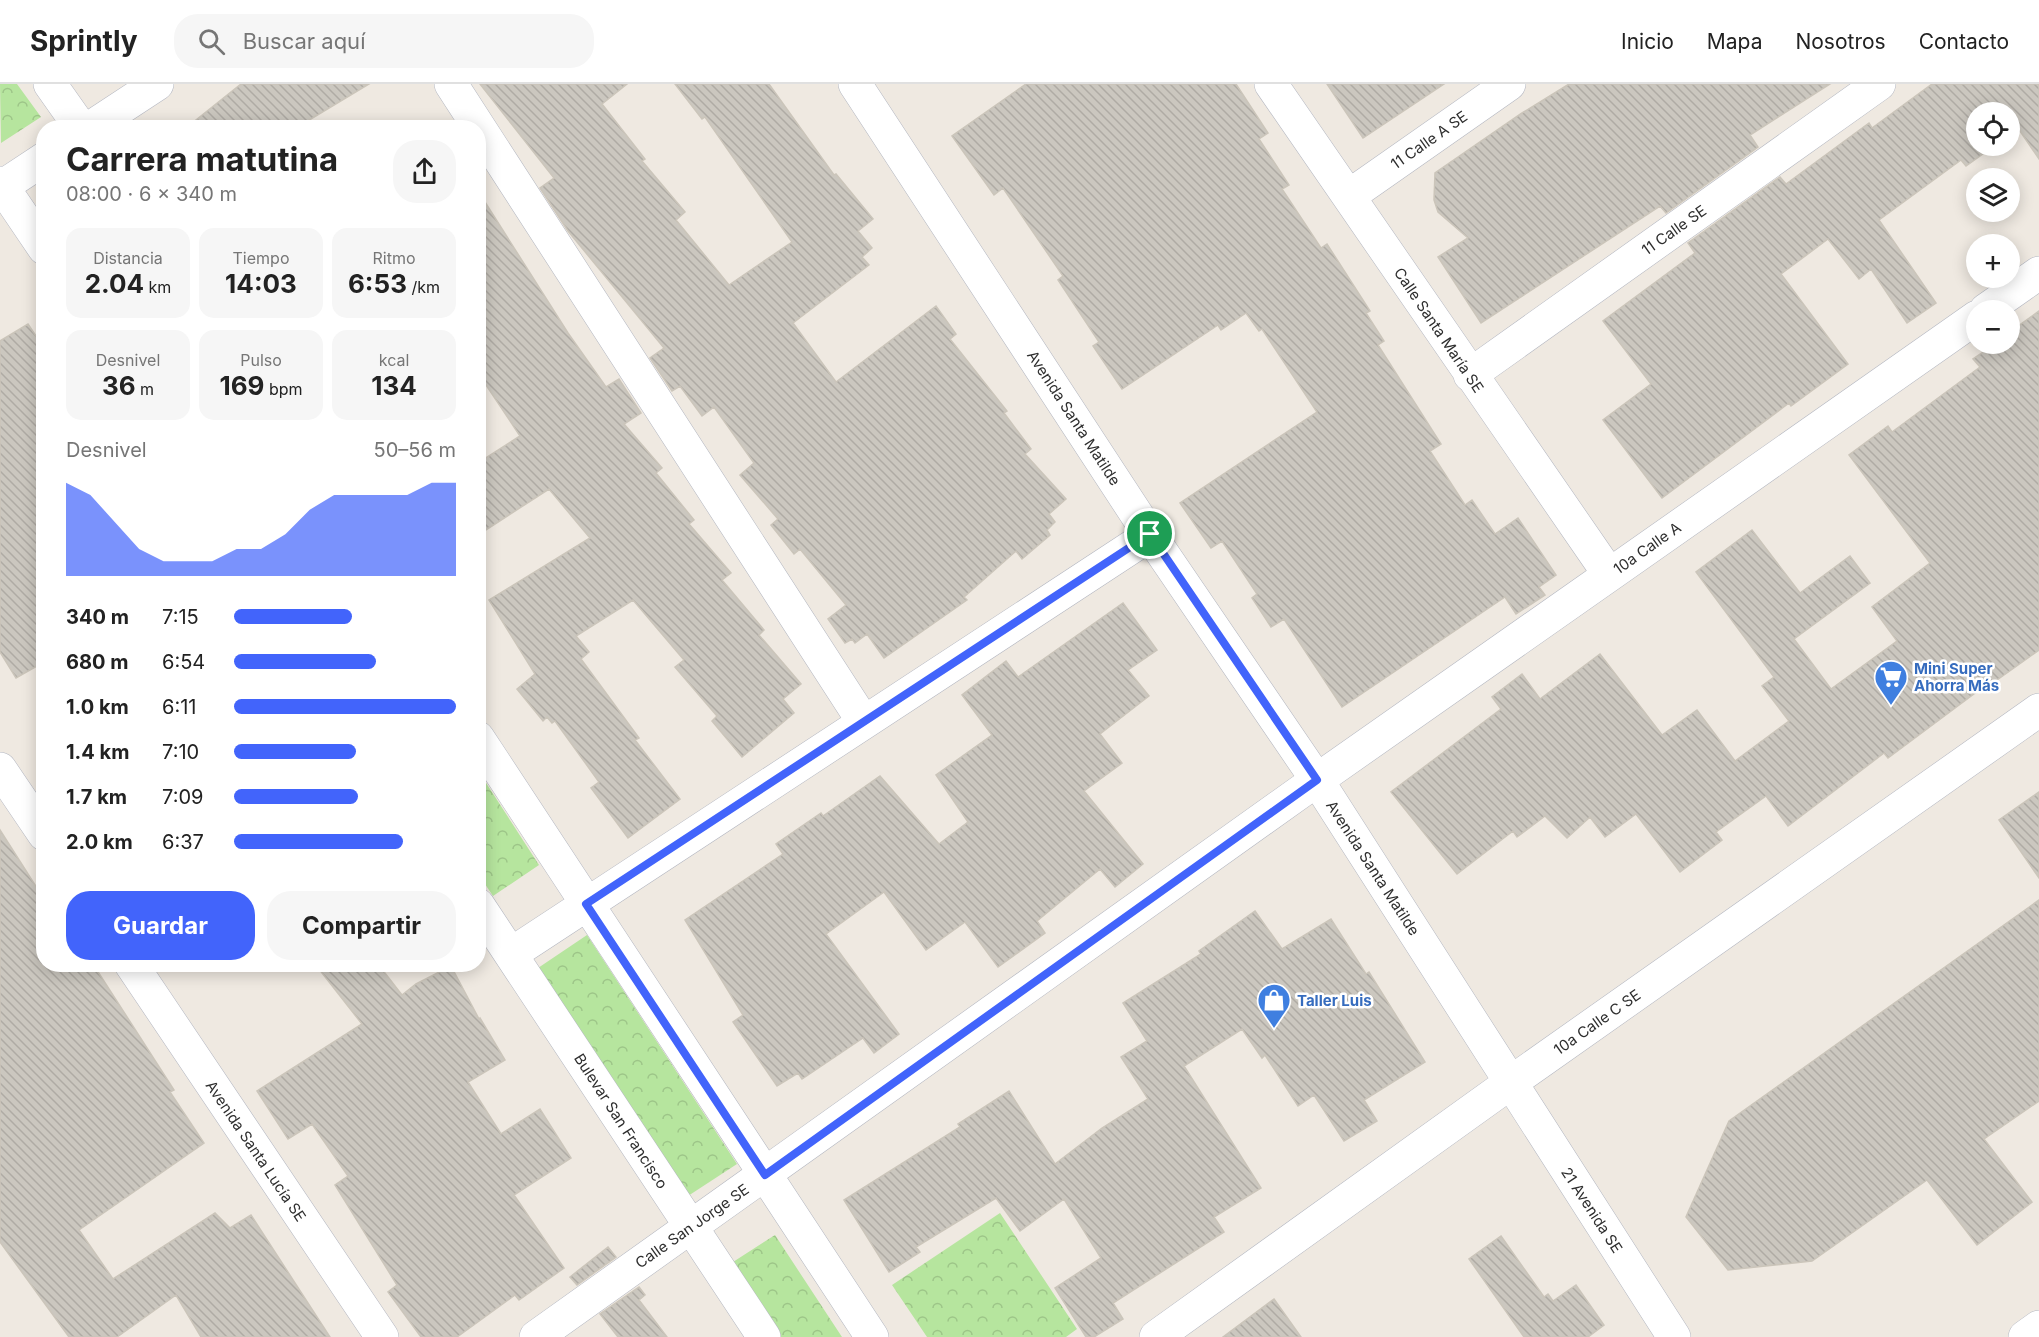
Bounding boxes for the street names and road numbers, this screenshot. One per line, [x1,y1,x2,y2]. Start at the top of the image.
street label: 11 Calle A SE [1387,107,1471,173]
street label: 11 Calle SE [1638,201,1710,259]
street label: Calle Santa María SE [1390,264,1488,396]
street label: Avenida Santa Matilde [1023,347,1125,489]
street label: 10a Calle A [1610,518,1684,578]
street label: Avenida Santa Matilde [1322,797,1424,939]
street label: 10a Calle C SE [1550,985,1644,1059]
street label: Bulevar San Francisco [570,1050,672,1192]
street label: Avenida Santa Lucía SE [202,1077,310,1225]
street label: 21 Avenida SE [1557,1163,1627,1257]
street label: Calle San Jorge SE [631,1180,753,1272]

